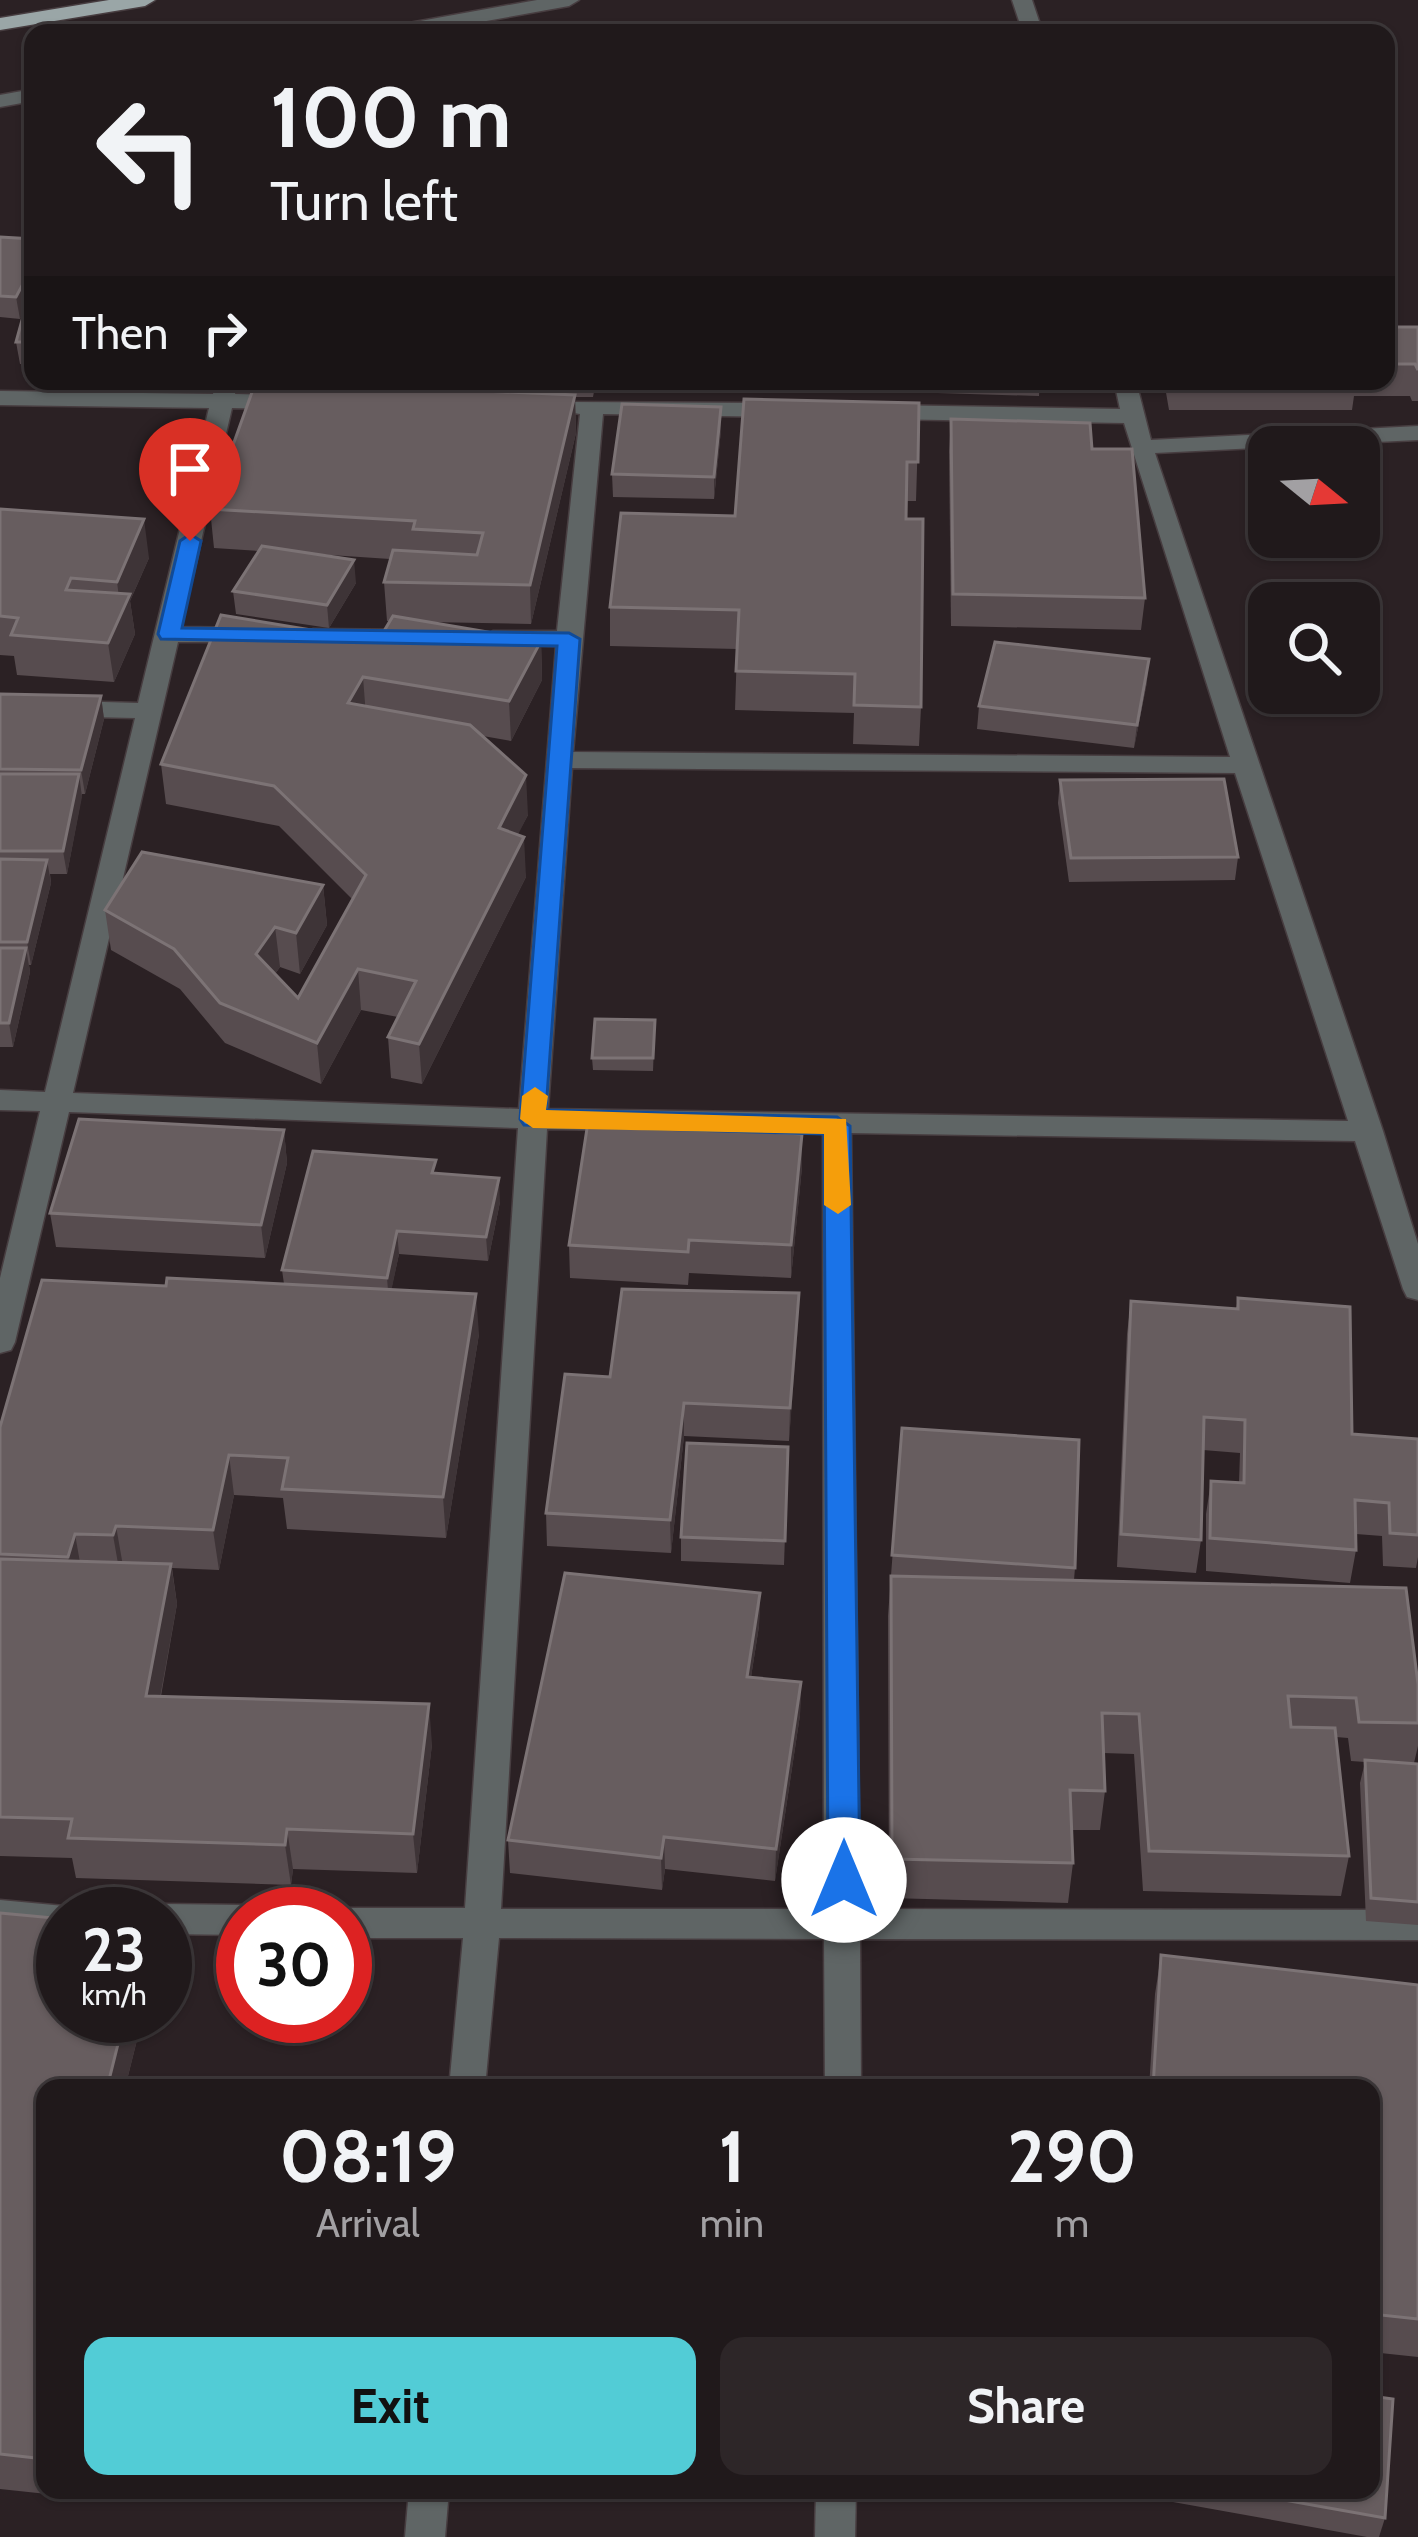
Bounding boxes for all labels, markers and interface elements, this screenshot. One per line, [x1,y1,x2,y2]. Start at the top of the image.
text: 100 m [270,66,512,168]
icon: left [72,72,228,228]
text: Turn left [270,168,458,234]
icon: right [192,300,258,366]
text: Then [72,306,168,360]
pin [139,418,241,541]
north arrow [1248,426,1380,558]
map controls [1248,426,1380,714]
icon: arrive [157,436,223,502]
button: search [1248,582,1380,714]
position arrow [781,1817,907,1943]
speed limit sign: 30 [216,1887,372,2043]
text: 23 [82,1913,146,1986]
text: km/h [81,1976,147,2013]
text: 08:19 [279,2113,457,2200]
text: 1 [719,2113,745,2200]
text: 290 [1007,2113,1137,2200]
text: Arrival [316,2199,420,2247]
text: min [700,2199,764,2247]
text: m [1055,2199,1089,2247]
button: Exit [84,2337,696,2475]
button: Share [720,2337,1332,2475]

